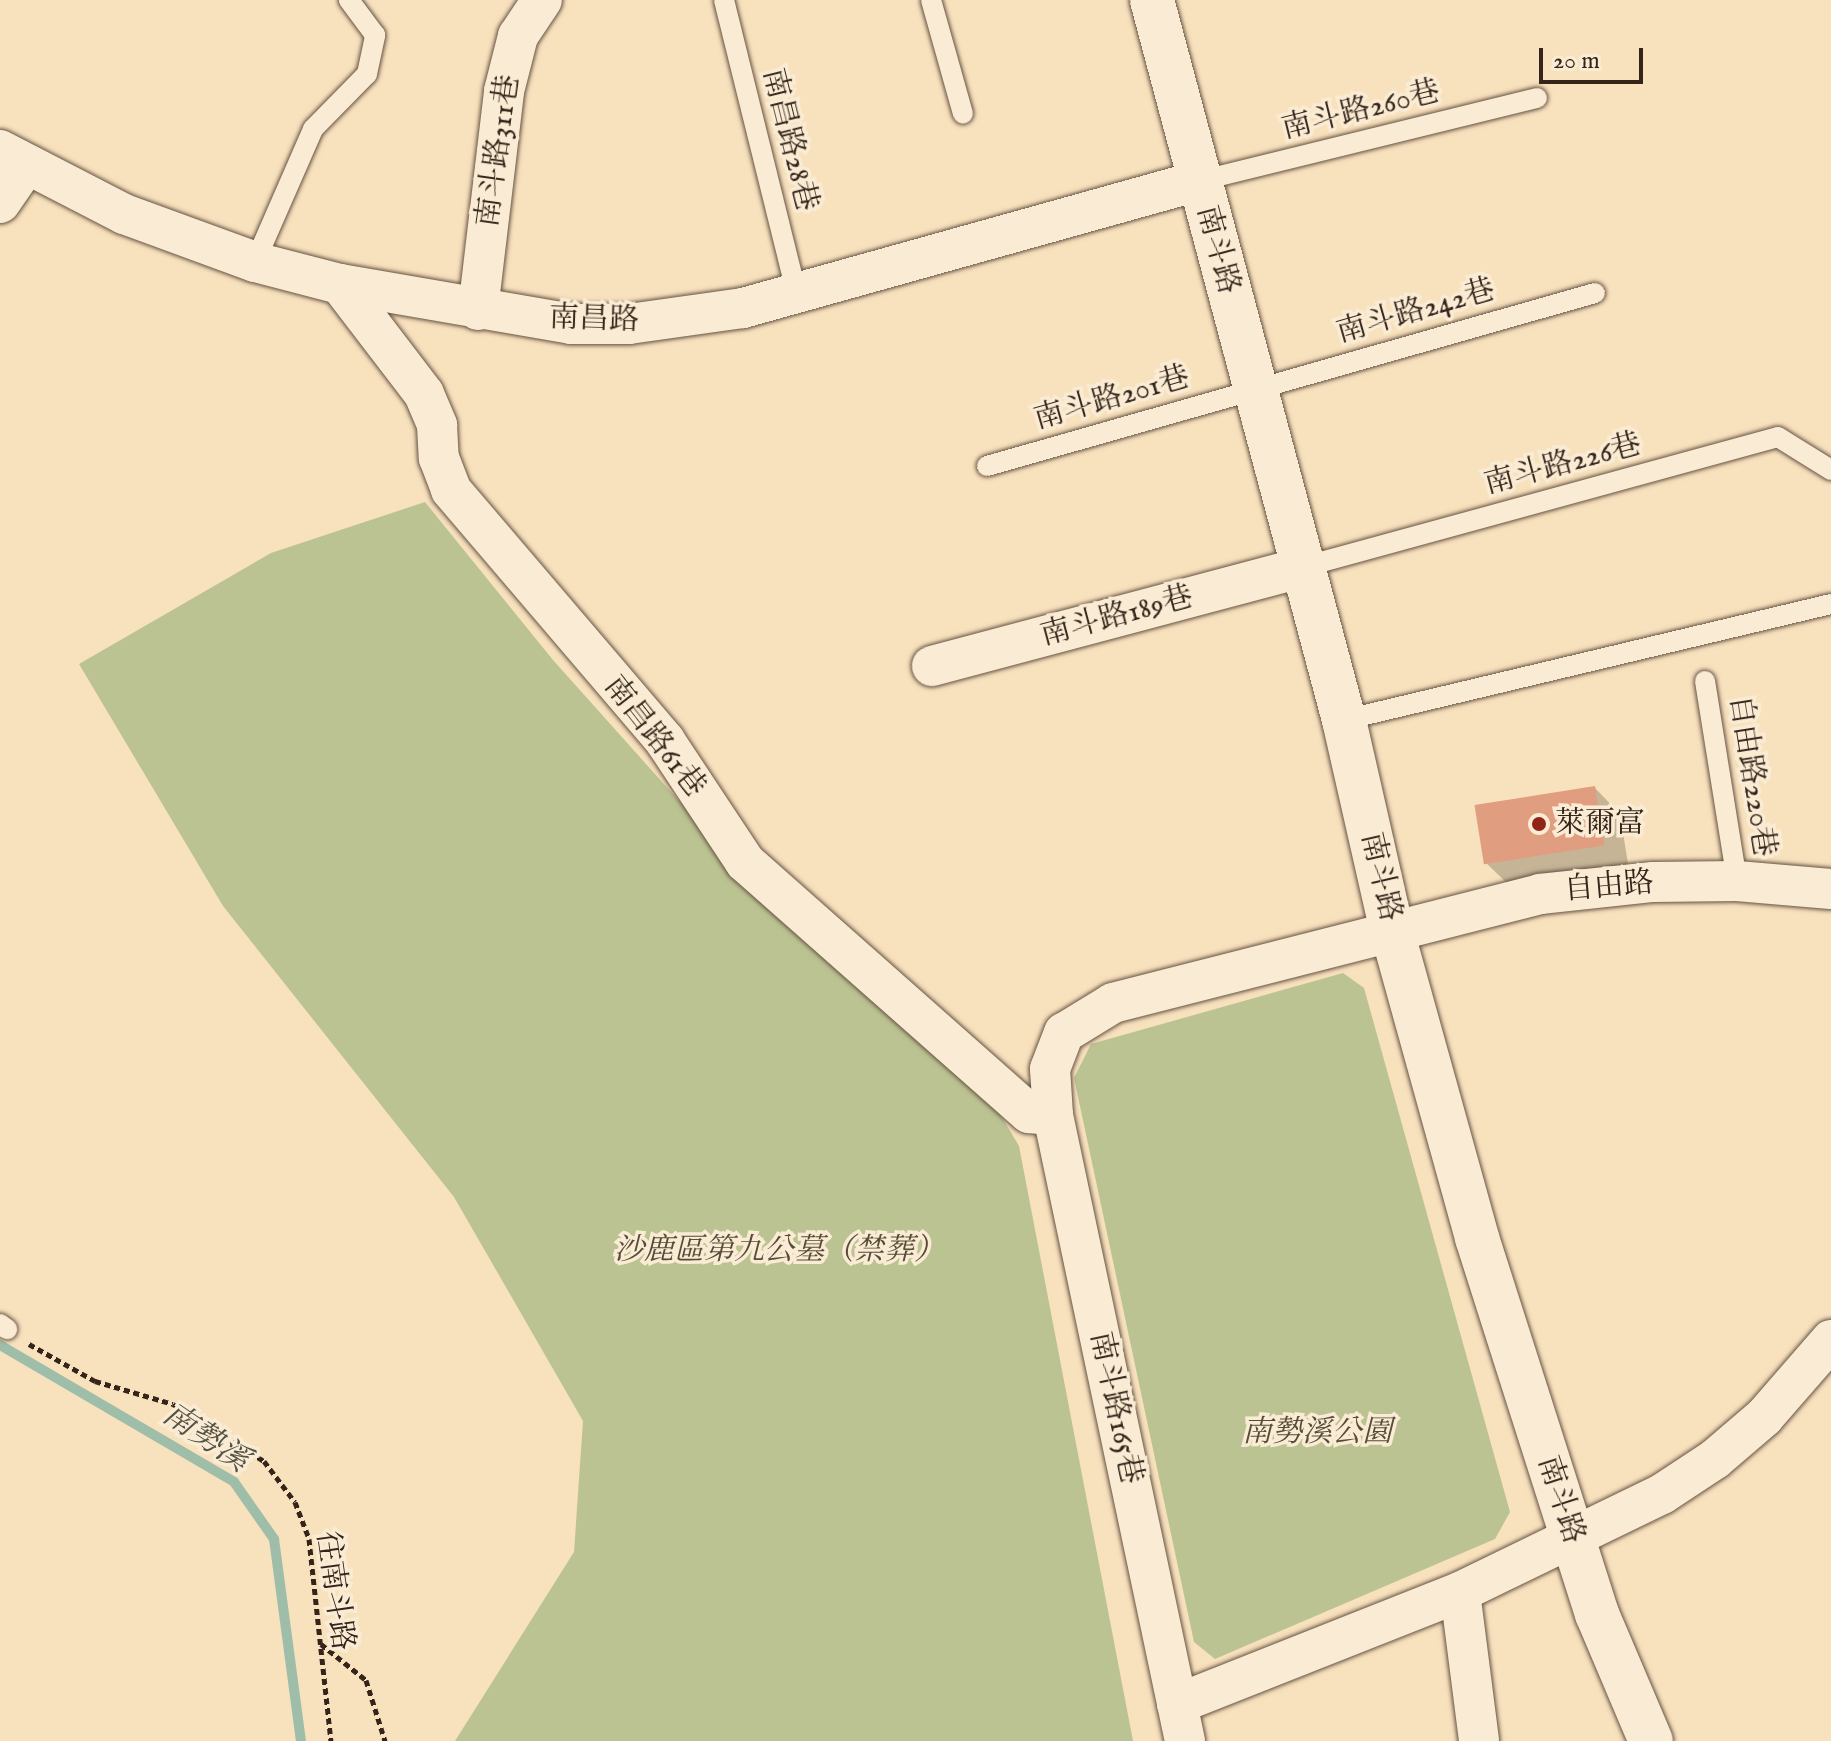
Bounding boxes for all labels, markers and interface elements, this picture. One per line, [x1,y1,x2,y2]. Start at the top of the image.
scale bar [1543,32,1647,82]
text: 20 m [1553,46,1600,77]
street label: 南昌路28巷 [754,65,824,215]
street label: 南斗路311巷 [470,72,528,230]
street label: 南斗路260巷 [1278,74,1444,148]
street label: 南斗路 [1188,202,1246,298]
street label: 南斗路242巷 [1333,272,1499,352]
street label: 南昌路 [548,300,640,340]
street label: 南斗路201巷 [1030,360,1194,438]
street label: 南斗路226巷 [1481,427,1645,503]
street label: 南斗路189巷 [1037,579,1197,655]
street label: 南昌路61巷 [596,669,712,805]
street label: 自由路220巷 [1720,693,1782,859]
place label: 萊爾富 [1555,806,1645,842]
marker: 萊爾富 [1530,815,1548,833]
street label: 南斗路 [1352,829,1408,925]
street label: 自由路 [1563,865,1655,909]
park label: 沙鹿區第九公墓（禁葬） [614,1233,944,1269]
street label: 南斗路165巷 [1081,1329,1149,1487]
water label: 南勢溪 [154,1396,256,1482]
park label: 南勢溪公園 [1242,1415,1392,1451]
street label: 南斗路 [1529,1452,1591,1548]
street label: 往南斗路 [308,1529,360,1653]

